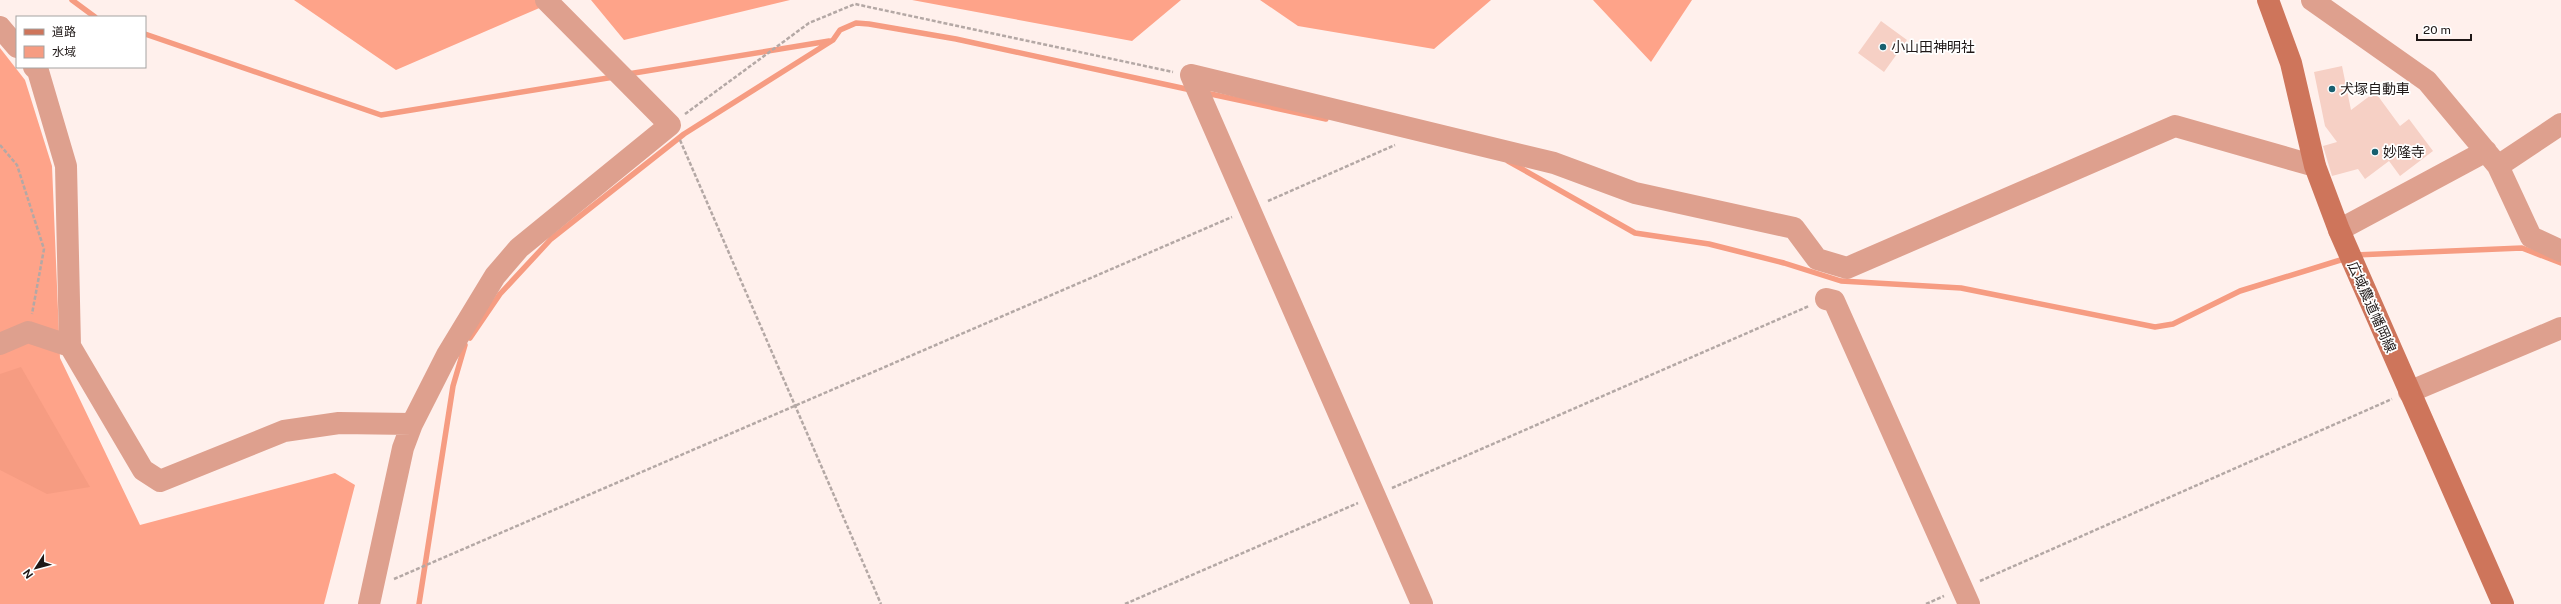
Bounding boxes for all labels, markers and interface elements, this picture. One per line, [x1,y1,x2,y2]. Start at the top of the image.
legend [16,16,146,68]
scale bar [2417,16,2471,42]
text: 20 m [2423,23,2451,37]
text: 道路 [52,25,76,39]
place label: 小山田神明社 [1891,39,1975,55]
marker: 小山田神明社 [1878,42,1888,52]
text: 水域 [52,45,76,59]
place label: 犬塚自動車 [2340,81,2410,97]
marker: 犬塚自動車 [2327,84,2337,94]
place label: 妙隆寺 [2383,144,2425,160]
marker: 妙隆寺 [2370,147,2380,157]
street label: 広域農道幡岡線 [2345,259,2399,355]
north arrow [16,548,56,588]
text: N [21,567,35,581]

